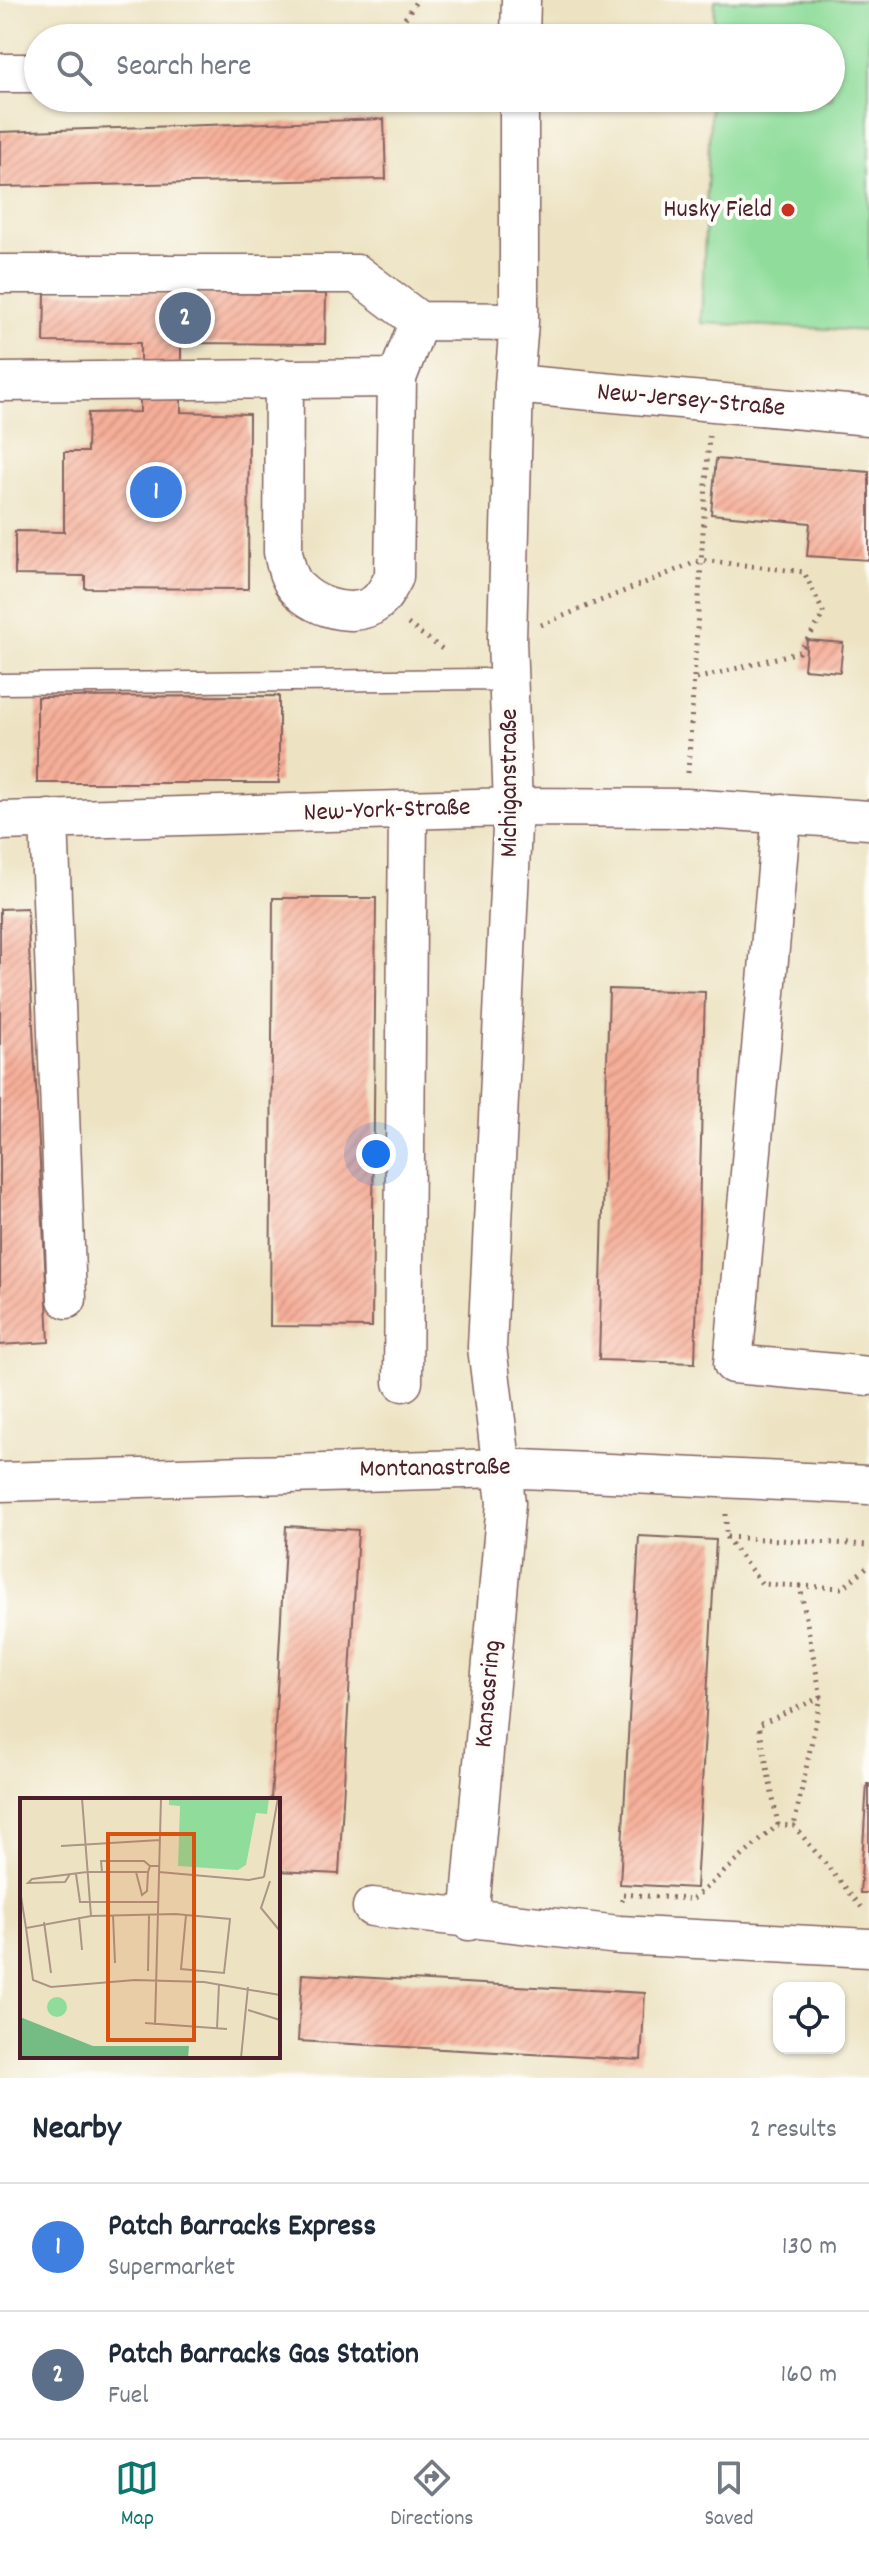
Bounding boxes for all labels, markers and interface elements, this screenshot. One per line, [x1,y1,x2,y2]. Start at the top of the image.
search box [24,24,845,112]
icon: search [52,46,96,90]
text: Search here [116,47,252,90]
place label: Husky Field [663,192,772,229]
marker: Husky Field [779,201,797,219]
pin: 2 [159,288,211,348]
street label: New-Jersey-Straße [595,374,787,428]
pin: 1 [130,462,182,522]
street label: Michiganstraße [492,709,529,857]
street label: New-York-Straße [303,790,471,832]
your location [356,1134,396,1174]
street label: Montanastraße [359,1449,511,1489]
street label: Kansasring [466,1639,512,1749]
inset map [20,1798,280,2058]
map controls [773,1982,845,2054]
button: locate [773,1982,845,2054]
text: Nearby [32,2106,121,2155]
text: 2 results [750,2112,837,2149]
text: Patch Barracks Express [108,2207,376,2250]
text: 1 [55,2229,61,2266]
text: 130 m [782,2229,837,2266]
text: Supermarket [108,2250,235,2287]
text: Patch Barracks Gas Station [108,2335,419,2378]
text: 2 [52,2357,64,2394]
text: 160 m [781,2357,837,2394]
text: Fuel [108,2378,148,2415]
tab: Map [115,2456,159,2535]
tab: Directions [390,2456,474,2535]
tab: Saved [704,2456,754,2535]

